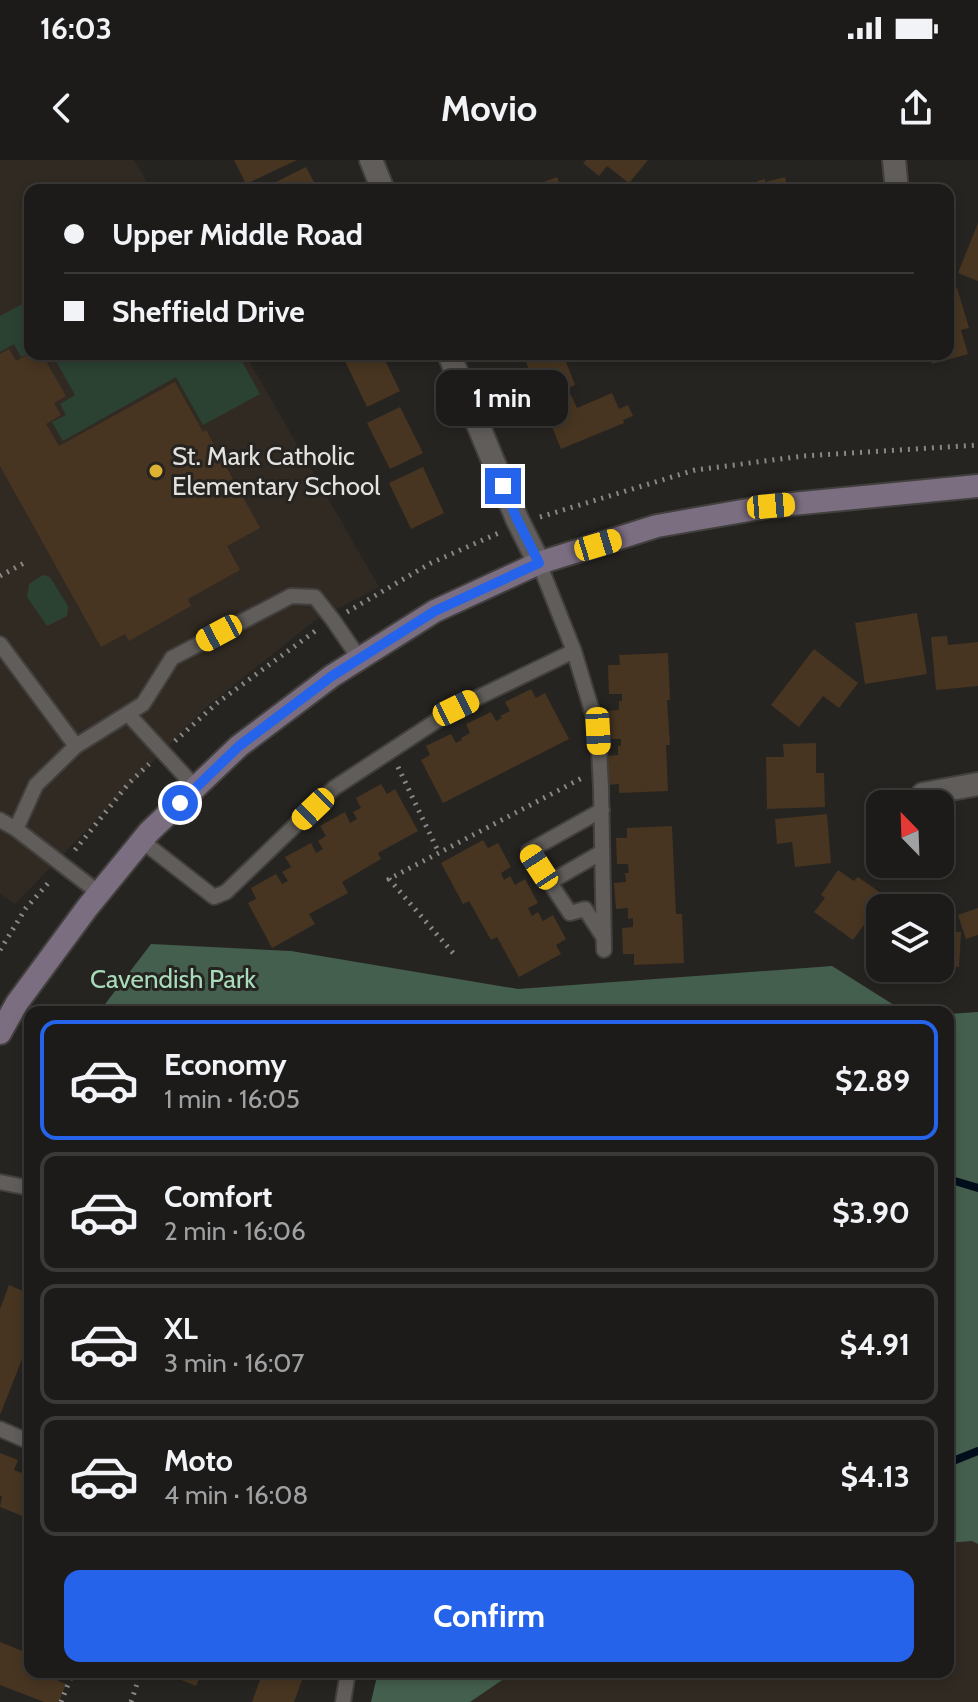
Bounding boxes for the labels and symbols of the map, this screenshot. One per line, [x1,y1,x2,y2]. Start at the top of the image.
callout: 1 min [437,370,569,426]
place label: St. Mark Catholic Elementary School [172,440,380,502]
marker: St. Mark Catholic Elementary School [147,462,165,480]
route end [485,468,521,504]
car [746,492,796,520]
car [572,527,624,563]
car [192,611,246,655]
car [429,687,483,729]
car [585,706,611,756]
car [287,784,339,834]
route start [162,785,198,821]
north arrow [866,790,954,878]
car [516,840,562,894]
park label: Cavendish Park [90,963,256,995]

